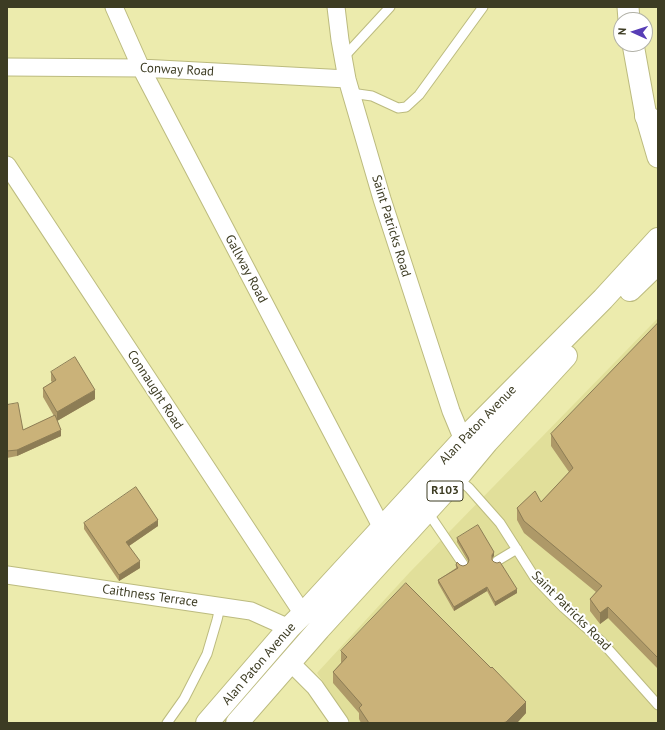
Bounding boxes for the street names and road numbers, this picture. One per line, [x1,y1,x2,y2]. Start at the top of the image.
street label: Conway Road [140,60,214,80]
street label: Saint Patricks Road [368,173,414,279]
street label: Gallway Road [221,232,271,306]
street label: Connaught Road [124,348,186,432]
street label: Alan Paton Avenue [436,382,520,468]
road number: R103 [427,481,463,501]
street label: Saint Patricks Road [528,568,614,654]
street label: Caithness Terrace [101,582,199,610]
street label: Alan Paton Avenue [219,620,299,708]

